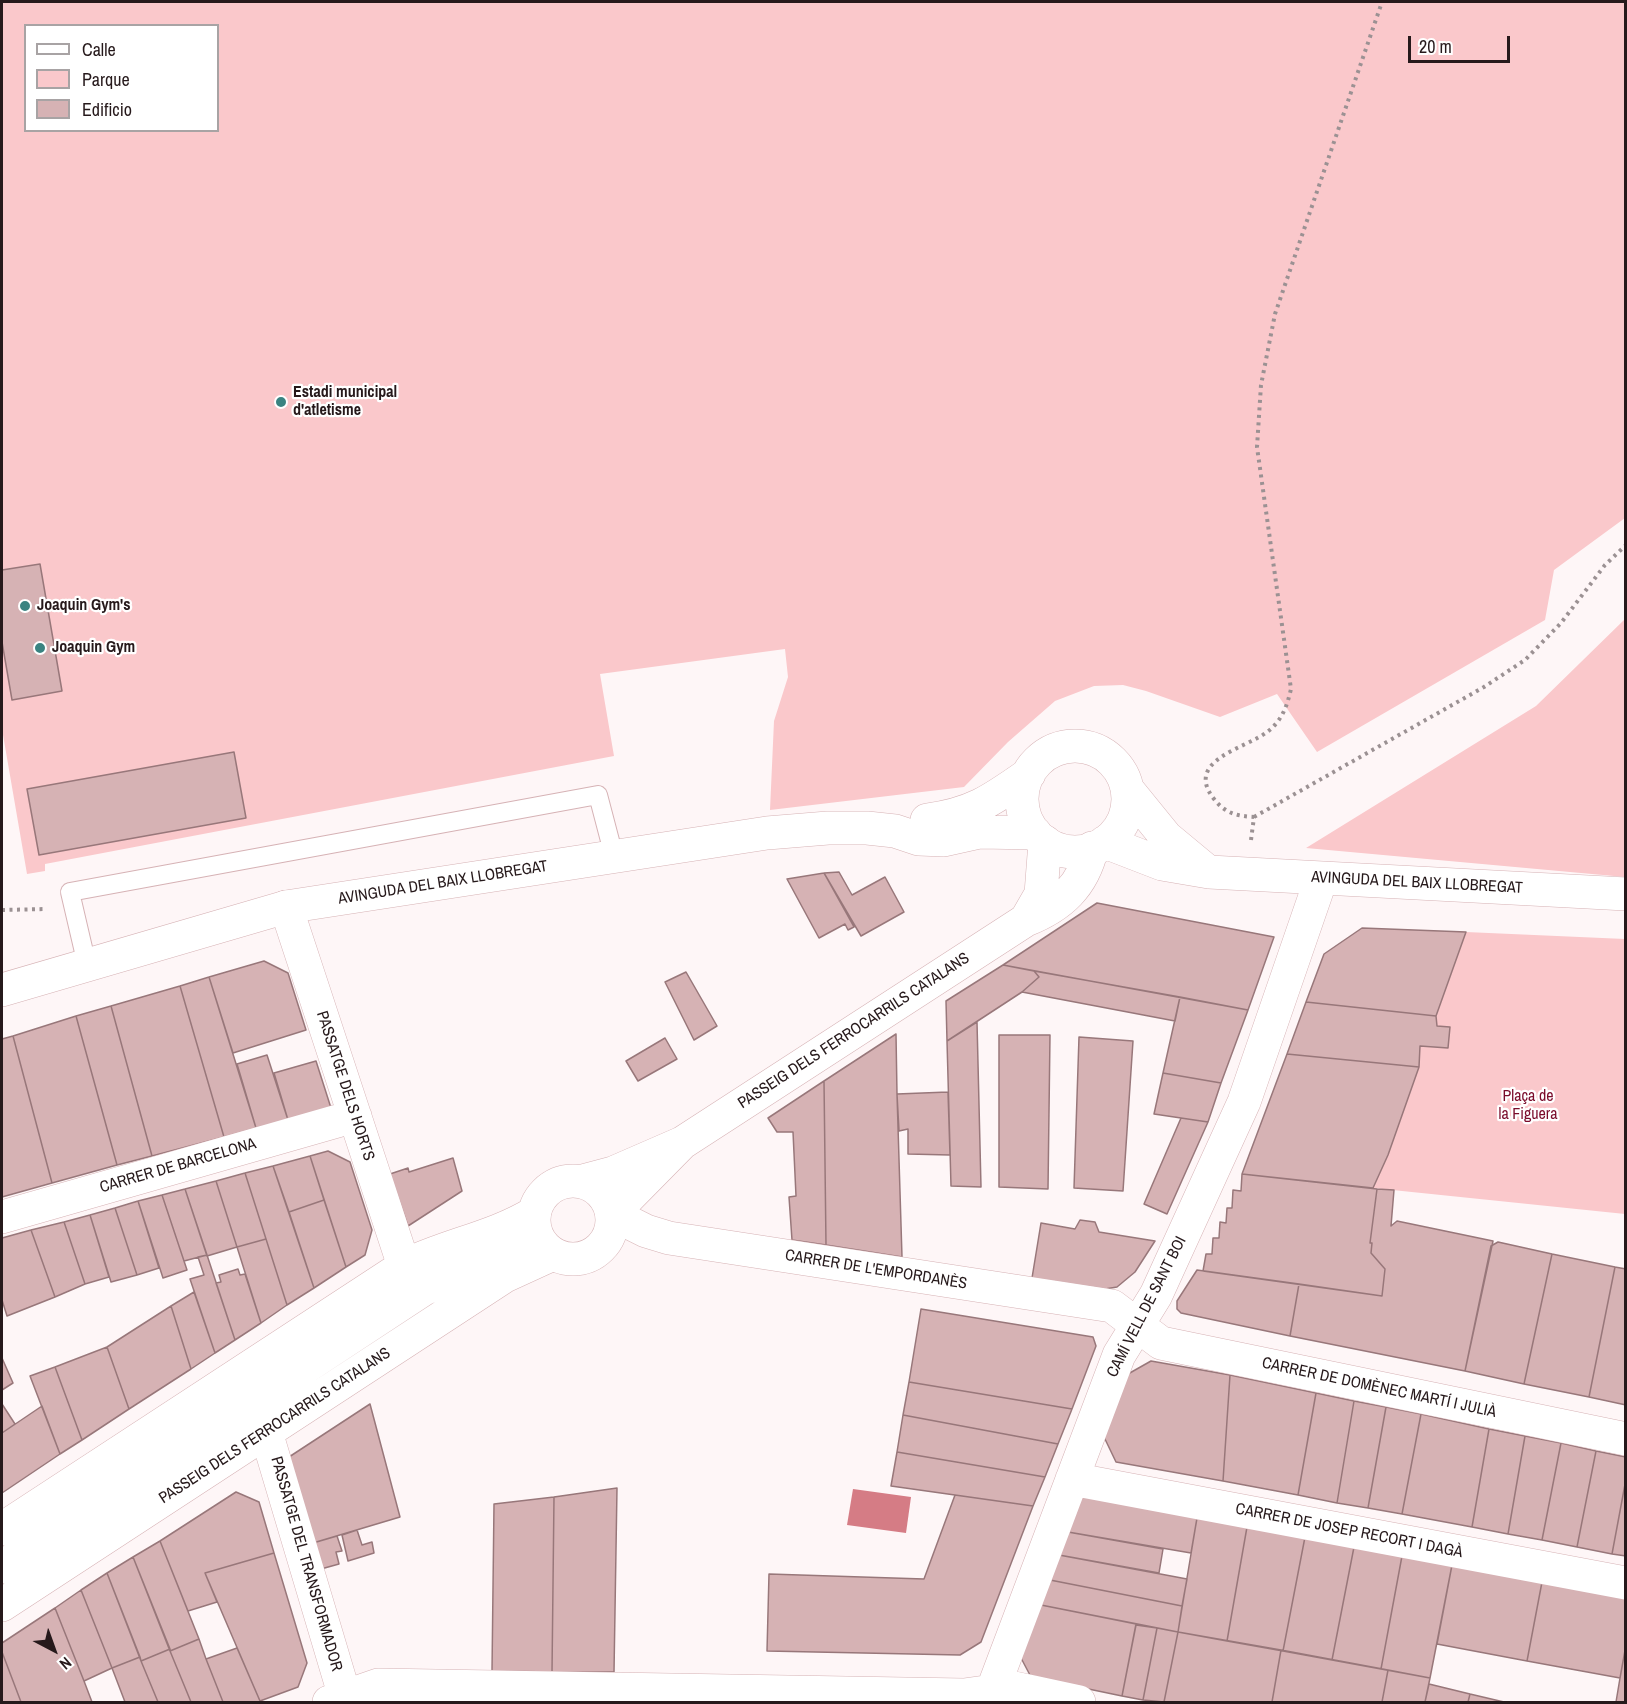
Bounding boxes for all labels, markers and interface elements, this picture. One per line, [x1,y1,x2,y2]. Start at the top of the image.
legend [24,24,219,132]
scale bar [1411,24,1513,62]
text: 20 m [1419,34,1452,59]
text: Calle [82,37,116,62]
text: Parque [82,67,130,92]
text: Edificio [82,97,132,122]
place label: Estadi municipal d'atletisme [293,383,397,421]
marker: Estadi municipal d'atletisme [274,395,288,409]
place label: Joaquin Gym's [37,596,131,616]
marker: Joaquin Gym's [18,599,32,613]
place label: Joaquin Gym [52,638,135,658]
marker: Joaquin Gym [33,641,47,655]
street label: AVINGUDA DEL BAIX LLOBREGAT [337,857,549,909]
street label: AVINGUDA DEL BAIX LLOBREGAT [1311,868,1523,898]
street label: PASSEIG DELS FERROCARRILS CATALANS [735,949,973,1113]
street label: PASSATGE DELS HORTS [312,1009,378,1163]
park label: Plaça de la Figuera [1498,1087,1558,1125]
street label: CARRER DE BARCELONA [98,1134,258,1198]
street label: CAMÍ VELL DE SANT BOI [1103,1233,1191,1381]
street label: CARRER DE L'EMPORDANÈS [784,1246,968,1294]
street label: PASSEIG DELS FERROCARRILS CATALANS [156,1344,394,1508]
street label: CARRER DE DOMÈNEC MARTÍ I JULIÀ [1260,1354,1498,1422]
street label: PASSATGE DEL TRANSFORMADOR [266,1454,346,1674]
street label: CARRER DE JOSEP RECORT I DAGÀ [1234,1500,1464,1562]
north arrow [24,1620,84,1680]
text: N [55,1652,77,1675]

